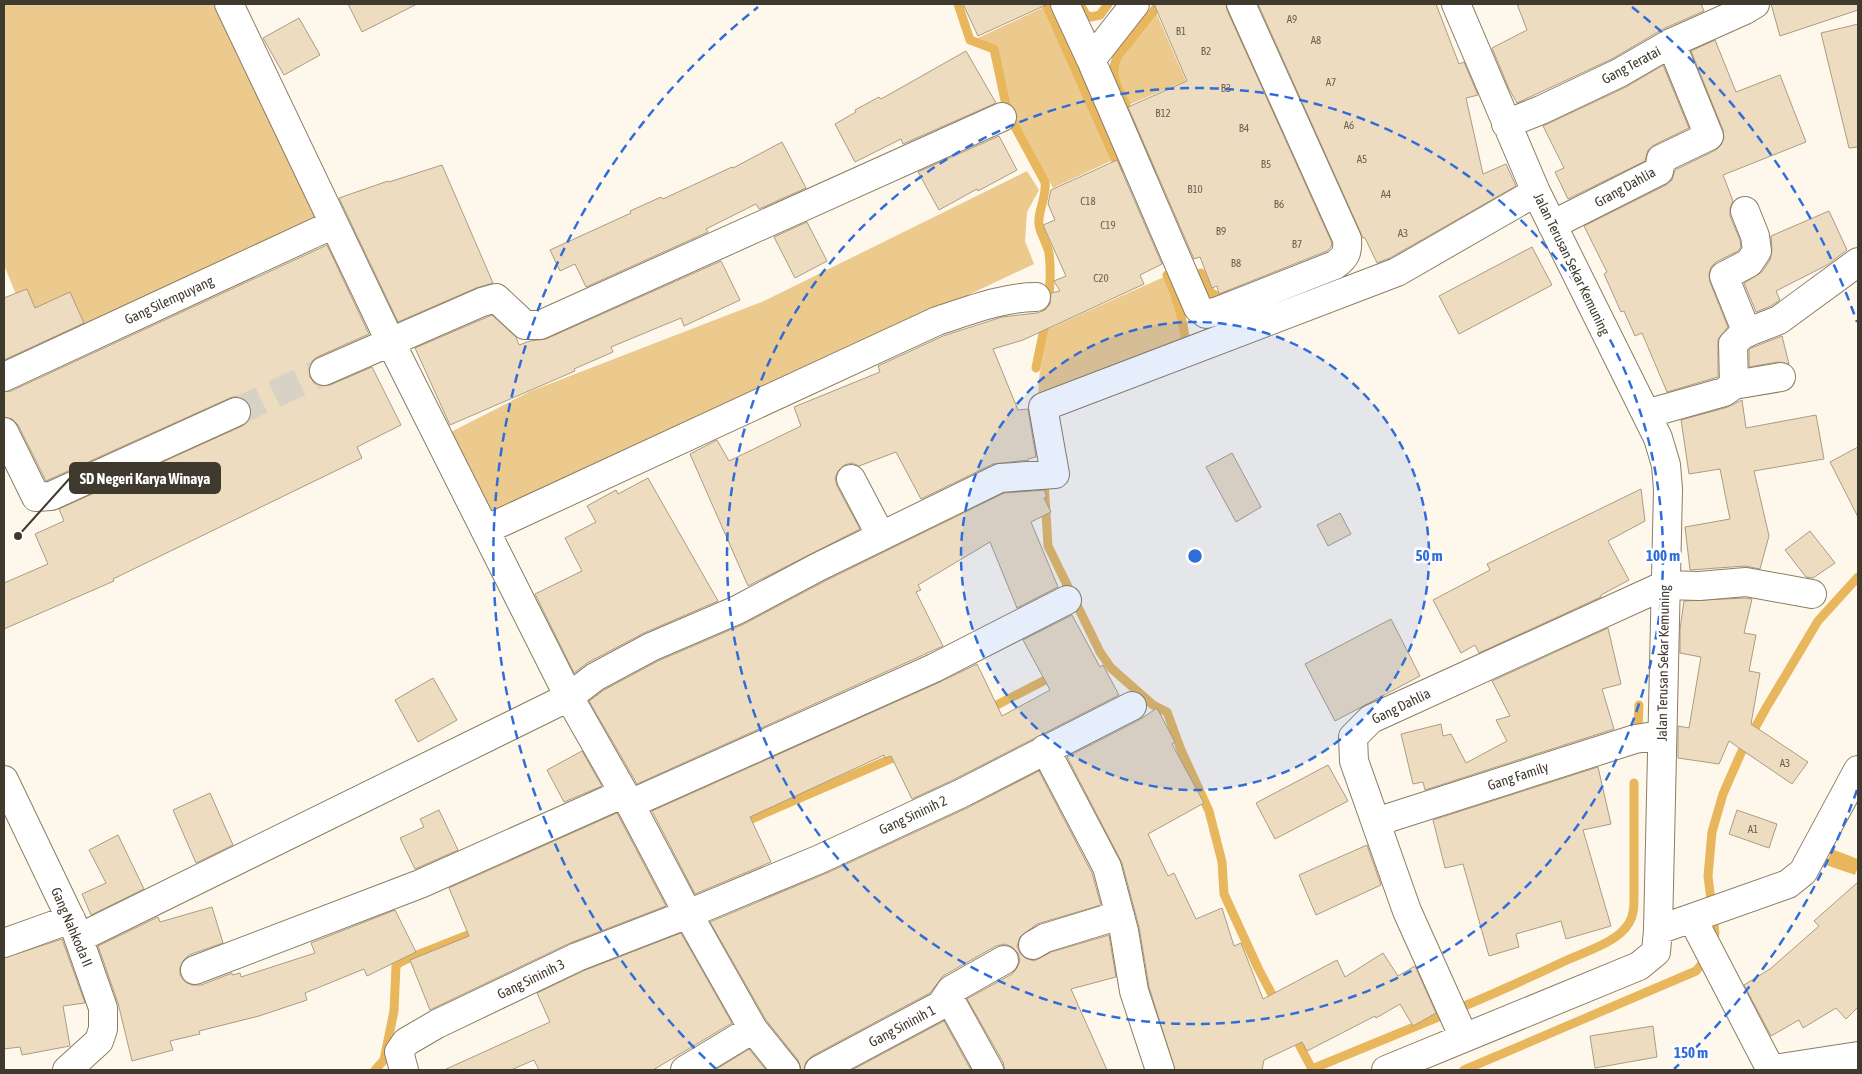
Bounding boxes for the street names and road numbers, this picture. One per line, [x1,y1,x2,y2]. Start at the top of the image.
street label: Gang Teratai [1599,43,1663,87]
street label: Grang Dahlia [1592,164,1658,210]
street label: Jalan Terusan Sekar Kemuning [1531,190,1613,338]
street label: Gang Silempuyang [122,272,216,328]
street label: Jalan Terusan Sekar Kemuning [1654,585,1672,741]
street label: Gang Dahlia [1369,685,1433,727]
street label: Gang Family [1485,759,1551,793]
street label: Gang Sininih 2 [877,792,949,838]
street label: Gang Nahkoda II [48,885,96,969]
street label: Gang Sininih 3 [495,956,567,1002]
street label: Gang Sininih 1 [866,1002,938,1050]

